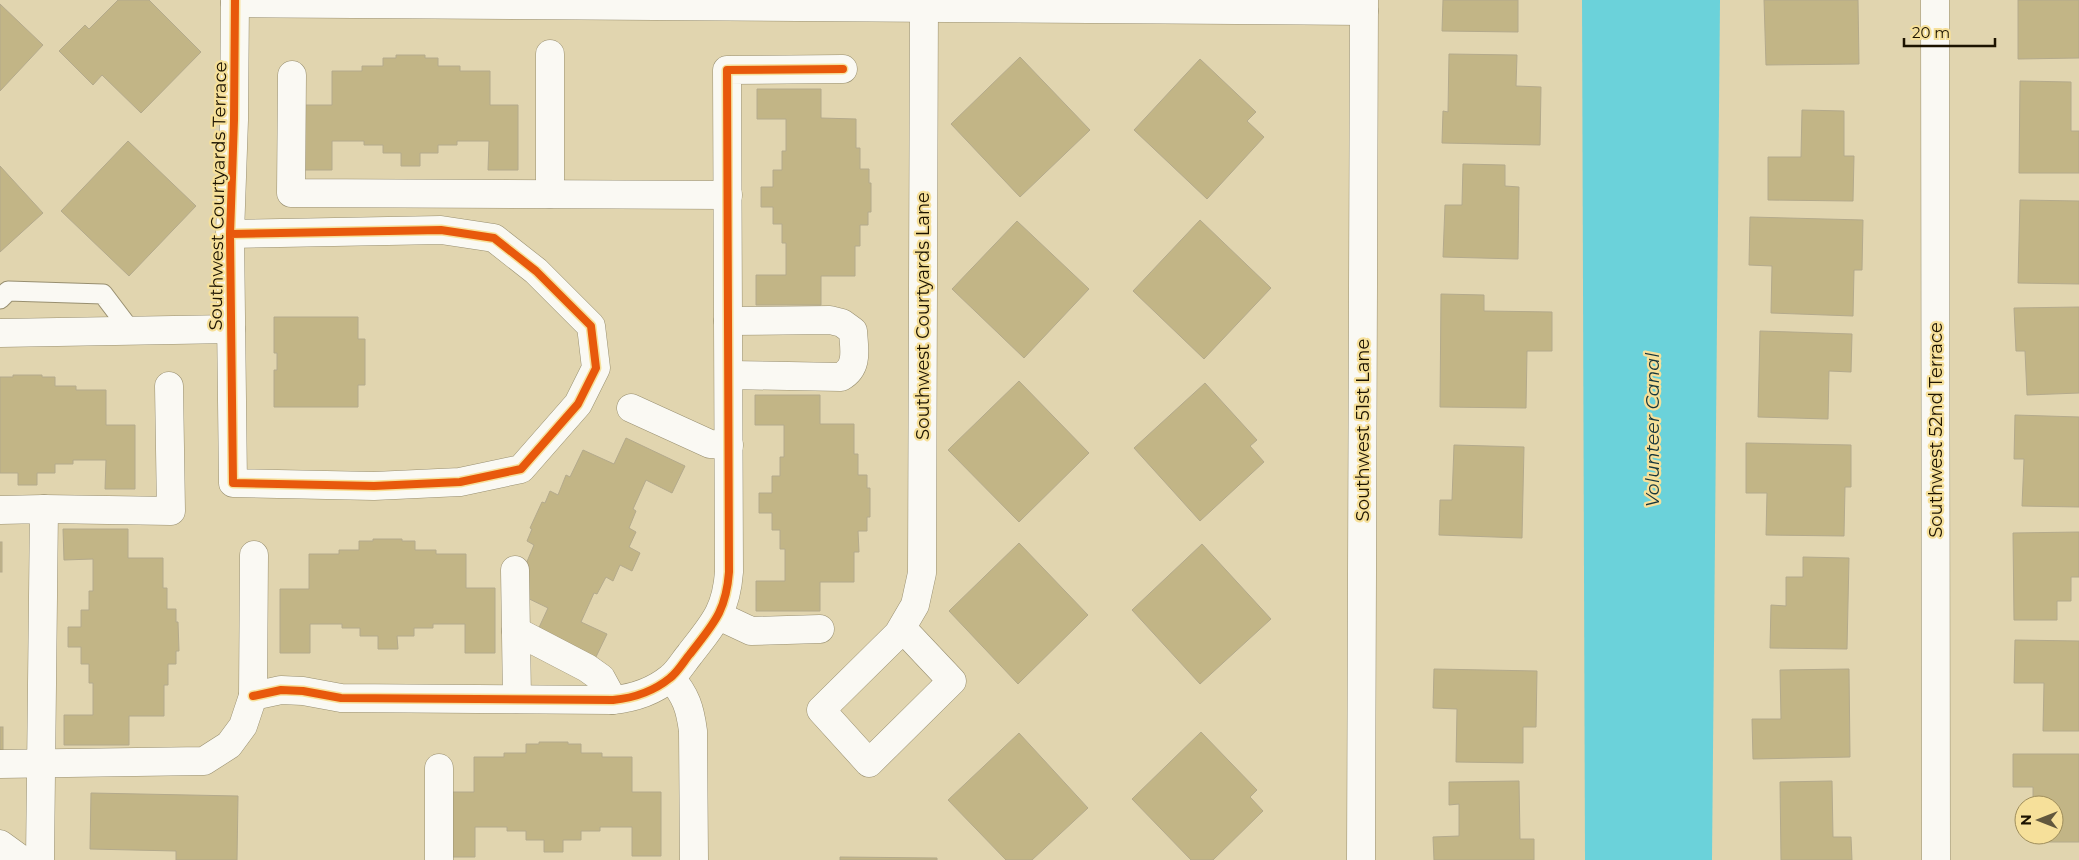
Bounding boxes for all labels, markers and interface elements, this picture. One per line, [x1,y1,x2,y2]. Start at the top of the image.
scale bar [1904,15,1995,47]
text: 20 m [1912,23,1950,42]
street label: Southwest Courtyards Terrace [205,61,231,331]
street label: Southwest Courtyards Lane [912,192,934,440]
street label: Southwest 52nd Terrace [1925,322,1947,538]
street label: Southwest 51st Lane [1352,339,1374,521]
water label: Volunteer Canal [1641,352,1664,507]
north arrow [2014,795,2064,845]
text: N [2017,814,2035,826]

